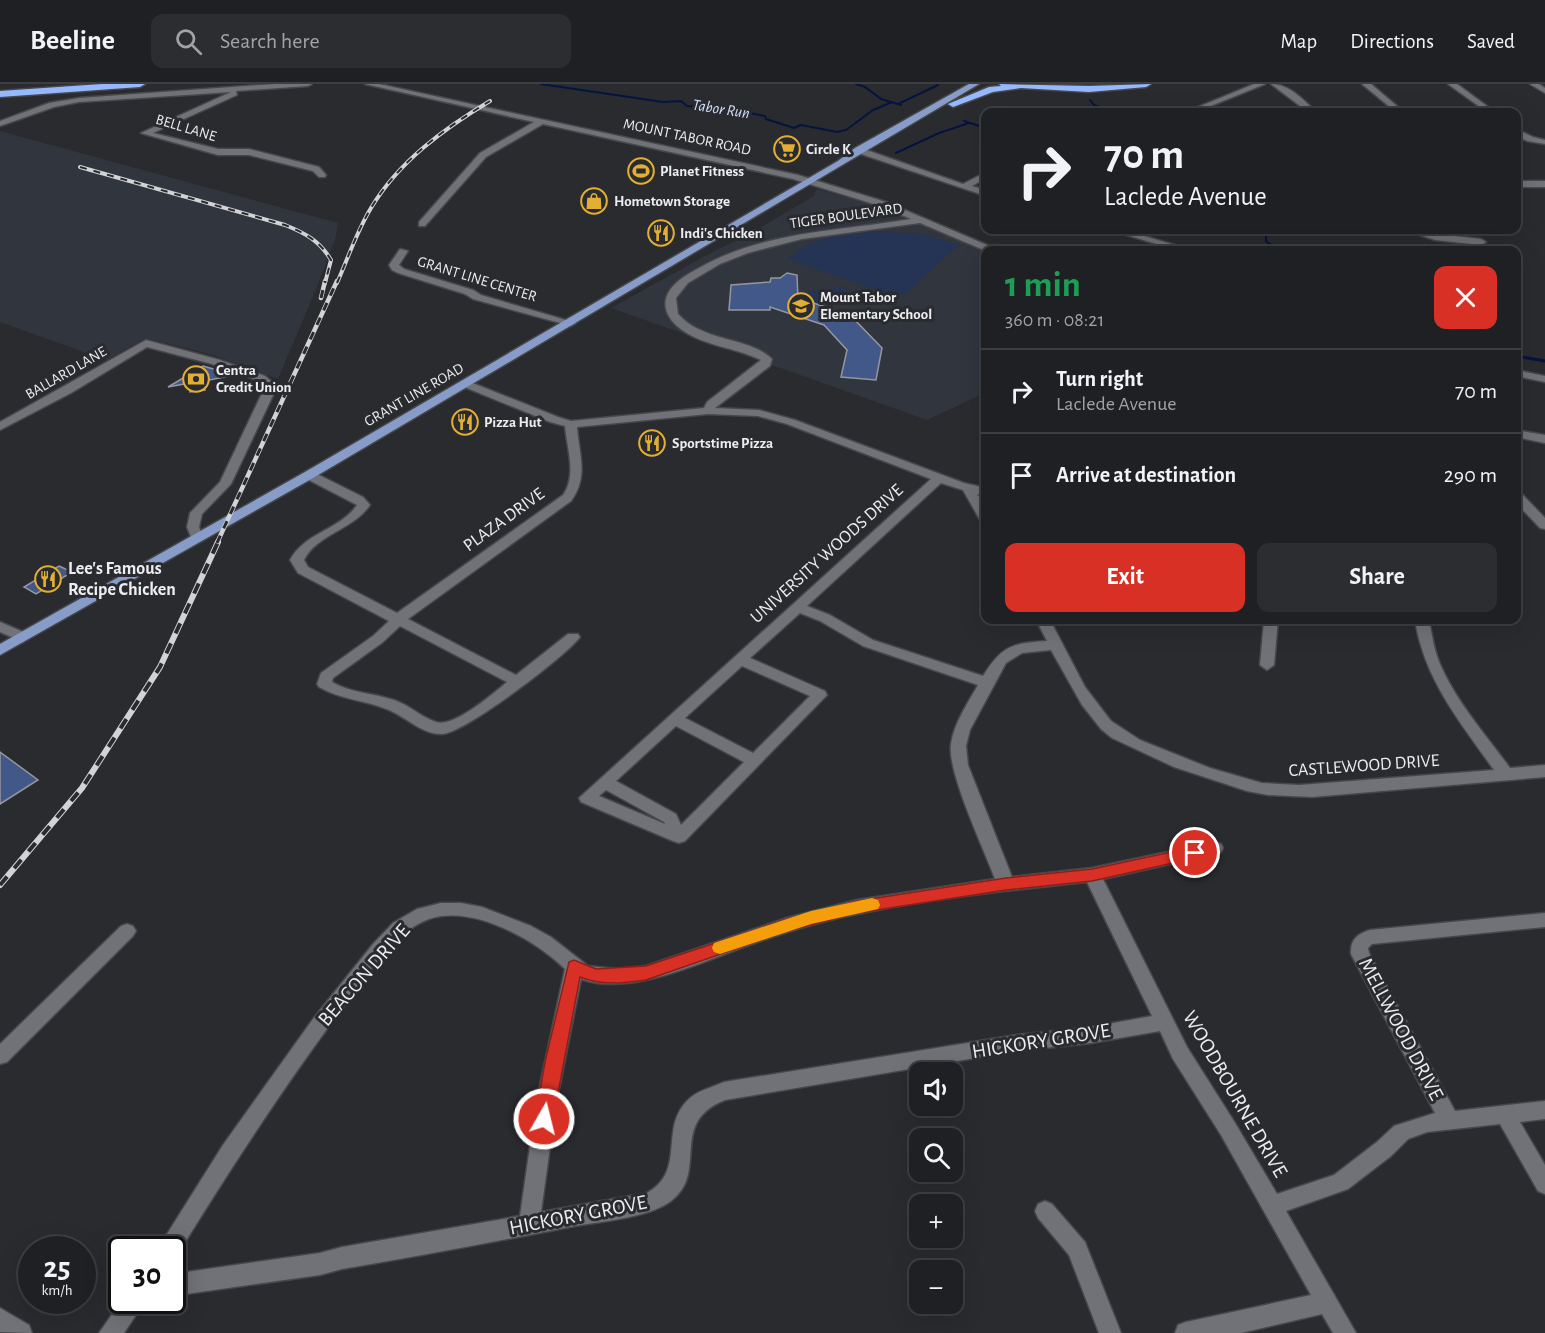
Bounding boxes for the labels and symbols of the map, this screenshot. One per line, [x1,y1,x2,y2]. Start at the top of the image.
water label: Tabor Run [691,97,751,121]
street label: BELL LANE [154,112,218,144]
street label: MOUNT TABOR ROAD [622,116,752,158]
supermarket icon: Circle K [772,134,802,164]
place label: Circle K [806,142,851,157]
sports icon: Planet Fitness [626,156,656,186]
place label: Planet Fitness [660,164,744,179]
shop icon: Hometown Storage [579,186,609,216]
place label: Hometown Storage [614,194,730,209]
street label: TIGER BOULEVARD [789,201,903,231]
restaurant icon: Indi's Chicken [646,218,676,248]
place label: Indi's Chicken [680,226,763,241]
street label: GRANT LINE CENTER [415,254,539,304]
place label: Mount Tabor Elementary School [820,290,932,322]
school or university icon: Mount Tabor Elementary School [786,291,816,321]
street label: BALLARD LANE [23,344,109,402]
street label: GRANT LINE ROAD [362,360,466,429]
place label: Centra Credit Union [216,363,291,395]
bank icon: Centra Credit Union [181,364,211,394]
restaurant icon: Pizza Hut [450,407,480,437]
place label: Pizza Hut [484,415,542,430]
restaurant icon: Sportstime Pizza [637,428,667,458]
place label: Sportstime Pizza [672,436,773,451]
street label: UNIVERSITY WOODS DRIVE [747,481,907,627]
street label: PLAZA DRIVE [460,485,548,555]
place label: Lee's Famous Recipe Chicken [68,560,176,599]
restaurant icon: Lee's Famous Recipe Chicken [33,564,63,594]
street label: CASTLEWOOD DRIVE [1288,752,1440,780]
pin [1169,827,1220,878]
street label: BEACON DRIVE [314,920,414,1030]
street label: MELLWOOD DRIVE [1355,954,1447,1104]
street label: WOODBOURNE DRIVE [1179,1007,1291,1181]
street label: HICKORY GROVE [970,1020,1112,1062]
position arrow [512,1087,576,1151]
street label: HICKORY GROVE [508,1191,648,1239]
speed limit sign: 30 [108,1236,186,1314]

